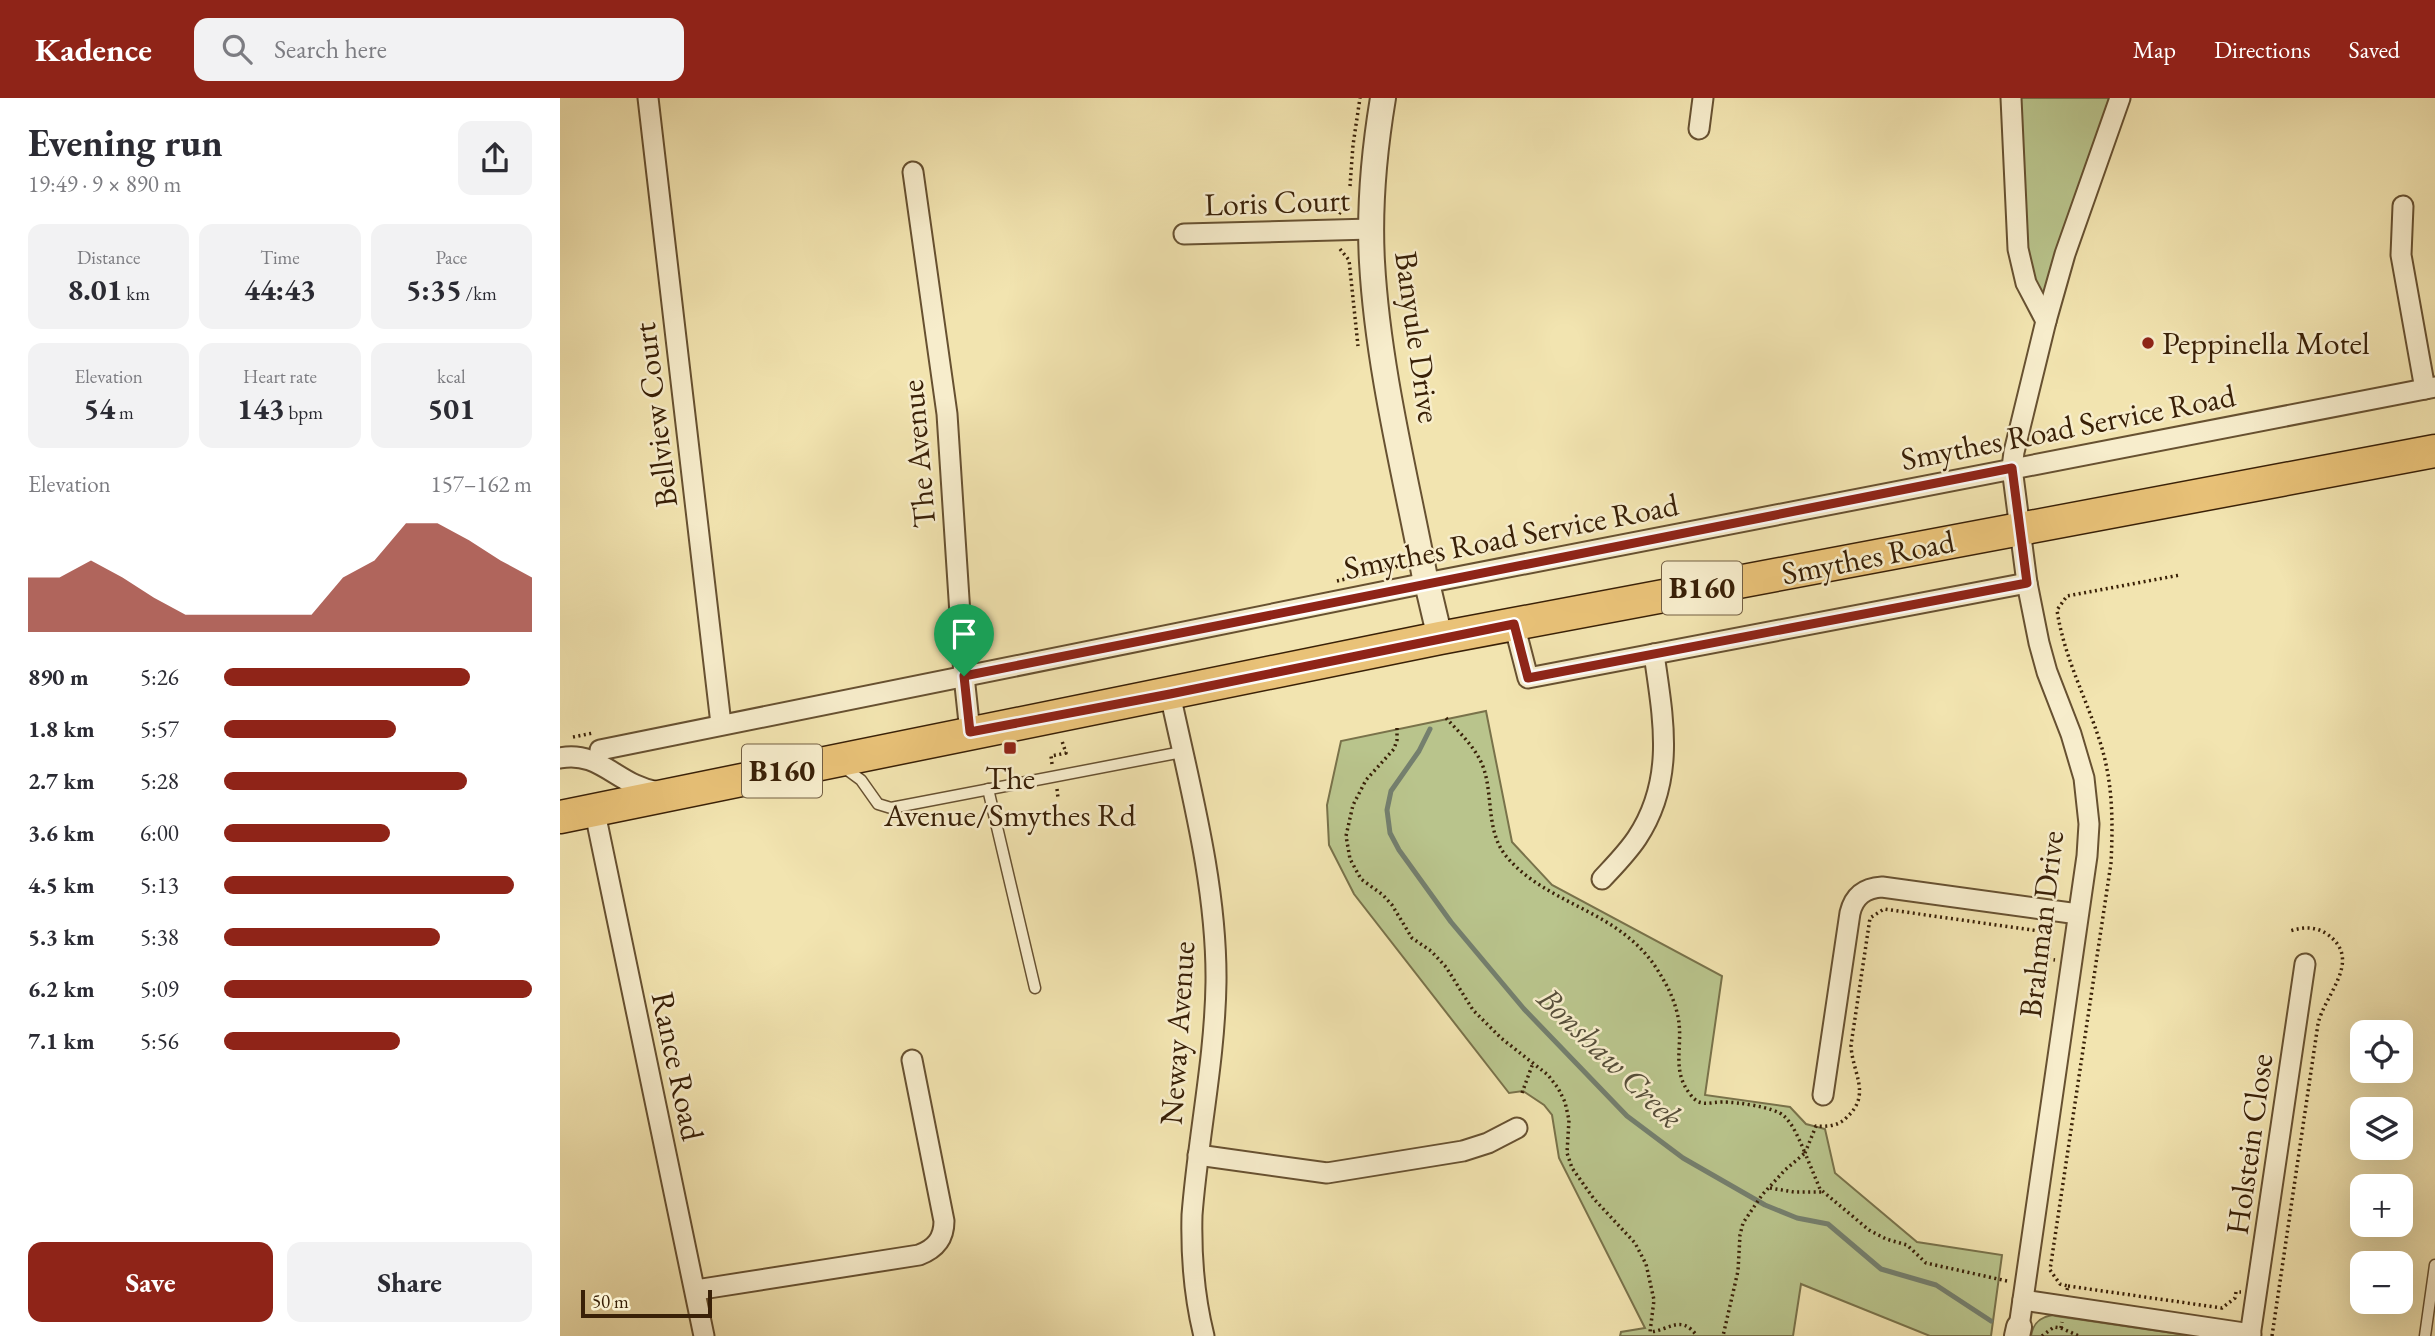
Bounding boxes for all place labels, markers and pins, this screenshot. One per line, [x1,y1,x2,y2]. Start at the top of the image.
place label: Peppinella Motel [2162,322,2370,364]
marker: Peppinella Motel [2140,335,2156,351]
pin [934,604,994,676]
marker: The Avenue/Smythes Rd [1002,740,1018,756]
place label: The Avenue/Smythes Rd [883,757,1137,836]

